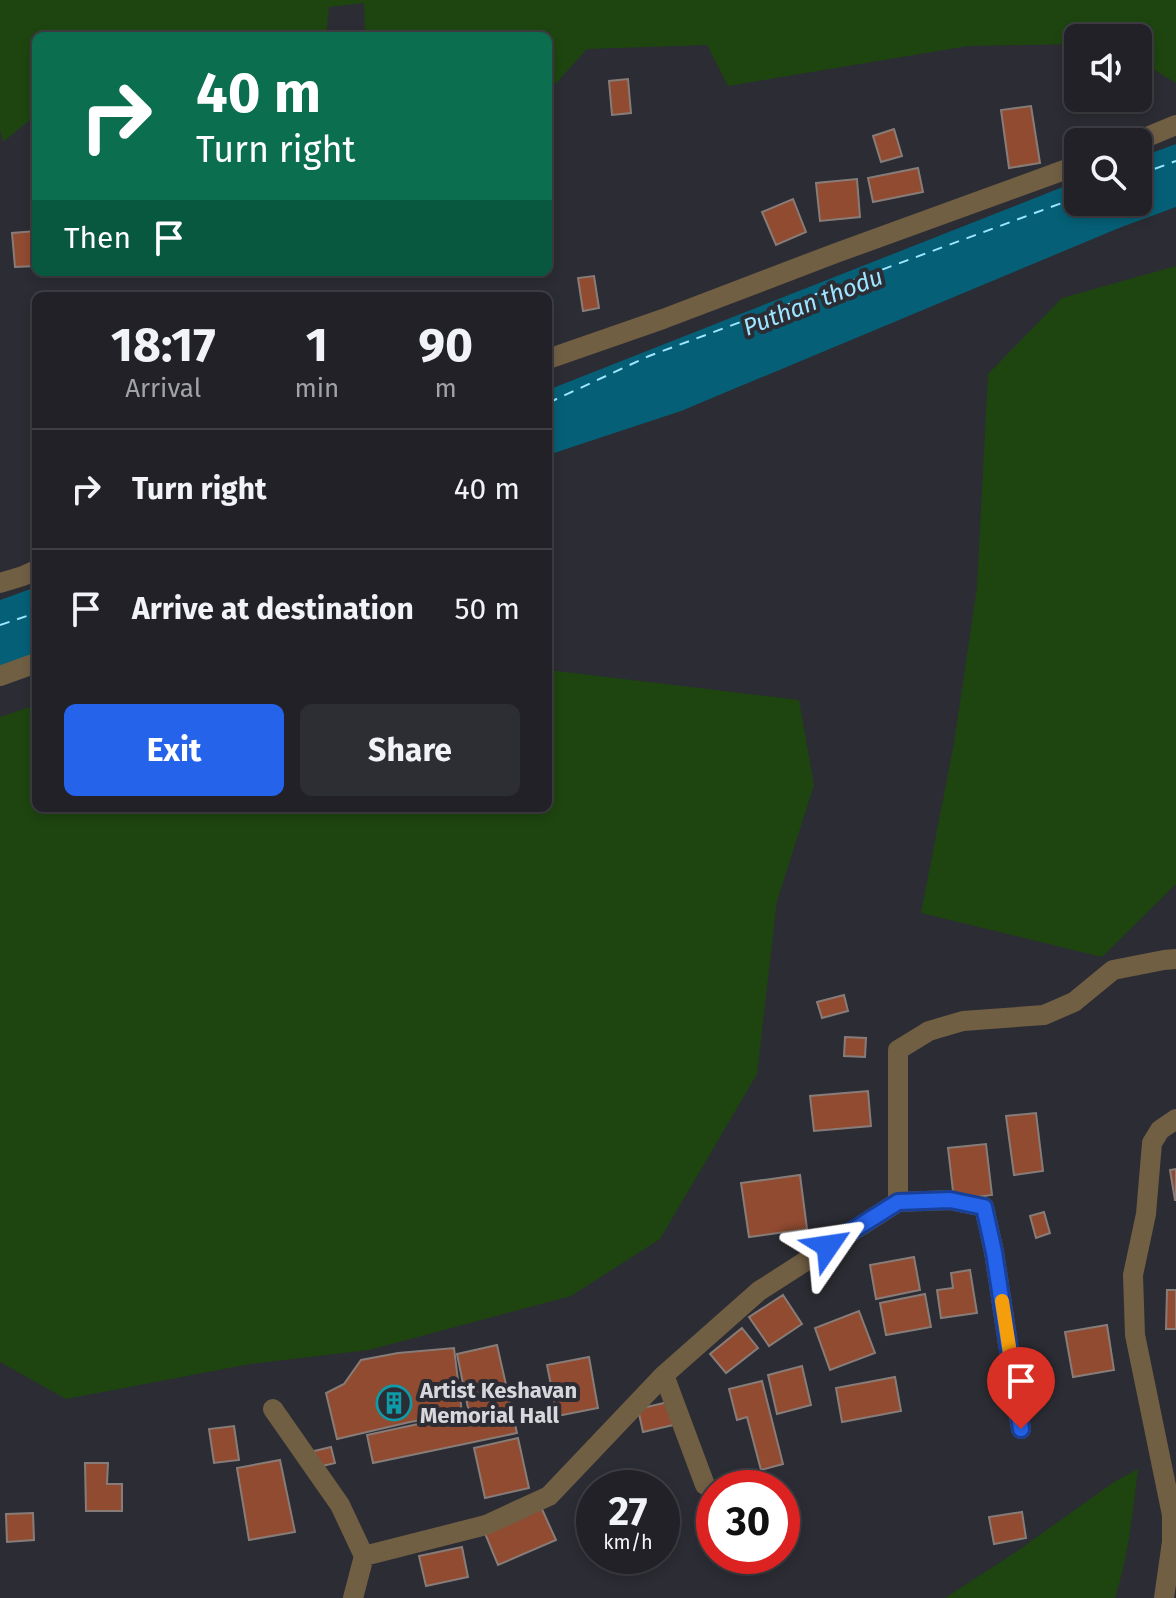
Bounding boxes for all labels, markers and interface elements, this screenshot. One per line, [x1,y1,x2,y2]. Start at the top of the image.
map controls [1064,24,1152,216]
button: sound [1064,24,1152,112]
text: 40 m [196,60,321,127]
icon: right [64,64,168,168]
text: Turn right [196,128,356,172]
button: search [1064,128,1152,216]
icon: arrive [147,216,191,260]
text: Then [64,220,131,256]
water label: Puthan thodu [739,263,887,341]
text: 18:17 [111,316,216,374]
text: 1 [306,316,328,374]
text: 90 [418,316,473,374]
text: Arrival [125,373,201,404]
text: min [294,373,339,404]
text: m [435,373,457,404]
icon: right [64,467,108,511]
text: Turn right [132,471,267,507]
text: 40 m [454,471,520,507]
icon: arrive [64,587,108,631]
text: Arrive at destination [132,591,414,627]
text: 50 m [455,591,520,627]
button: Exit [64,704,284,796]
button: Share [300,704,520,796]
position arrow [786,1204,870,1288]
pin [987,1347,1055,1429]
icon: arrive [999,1359,1043,1403]
place label: Artist Keshavan Memorial Hall [419,1377,577,1429]
building icon: Artist Keshavan Memorial Hall [375,1384,413,1422]
speed limit sign: 30 [696,1470,800,1574]
text: 27 [609,1488,648,1536]
text: km/h [603,1530,653,1554]

